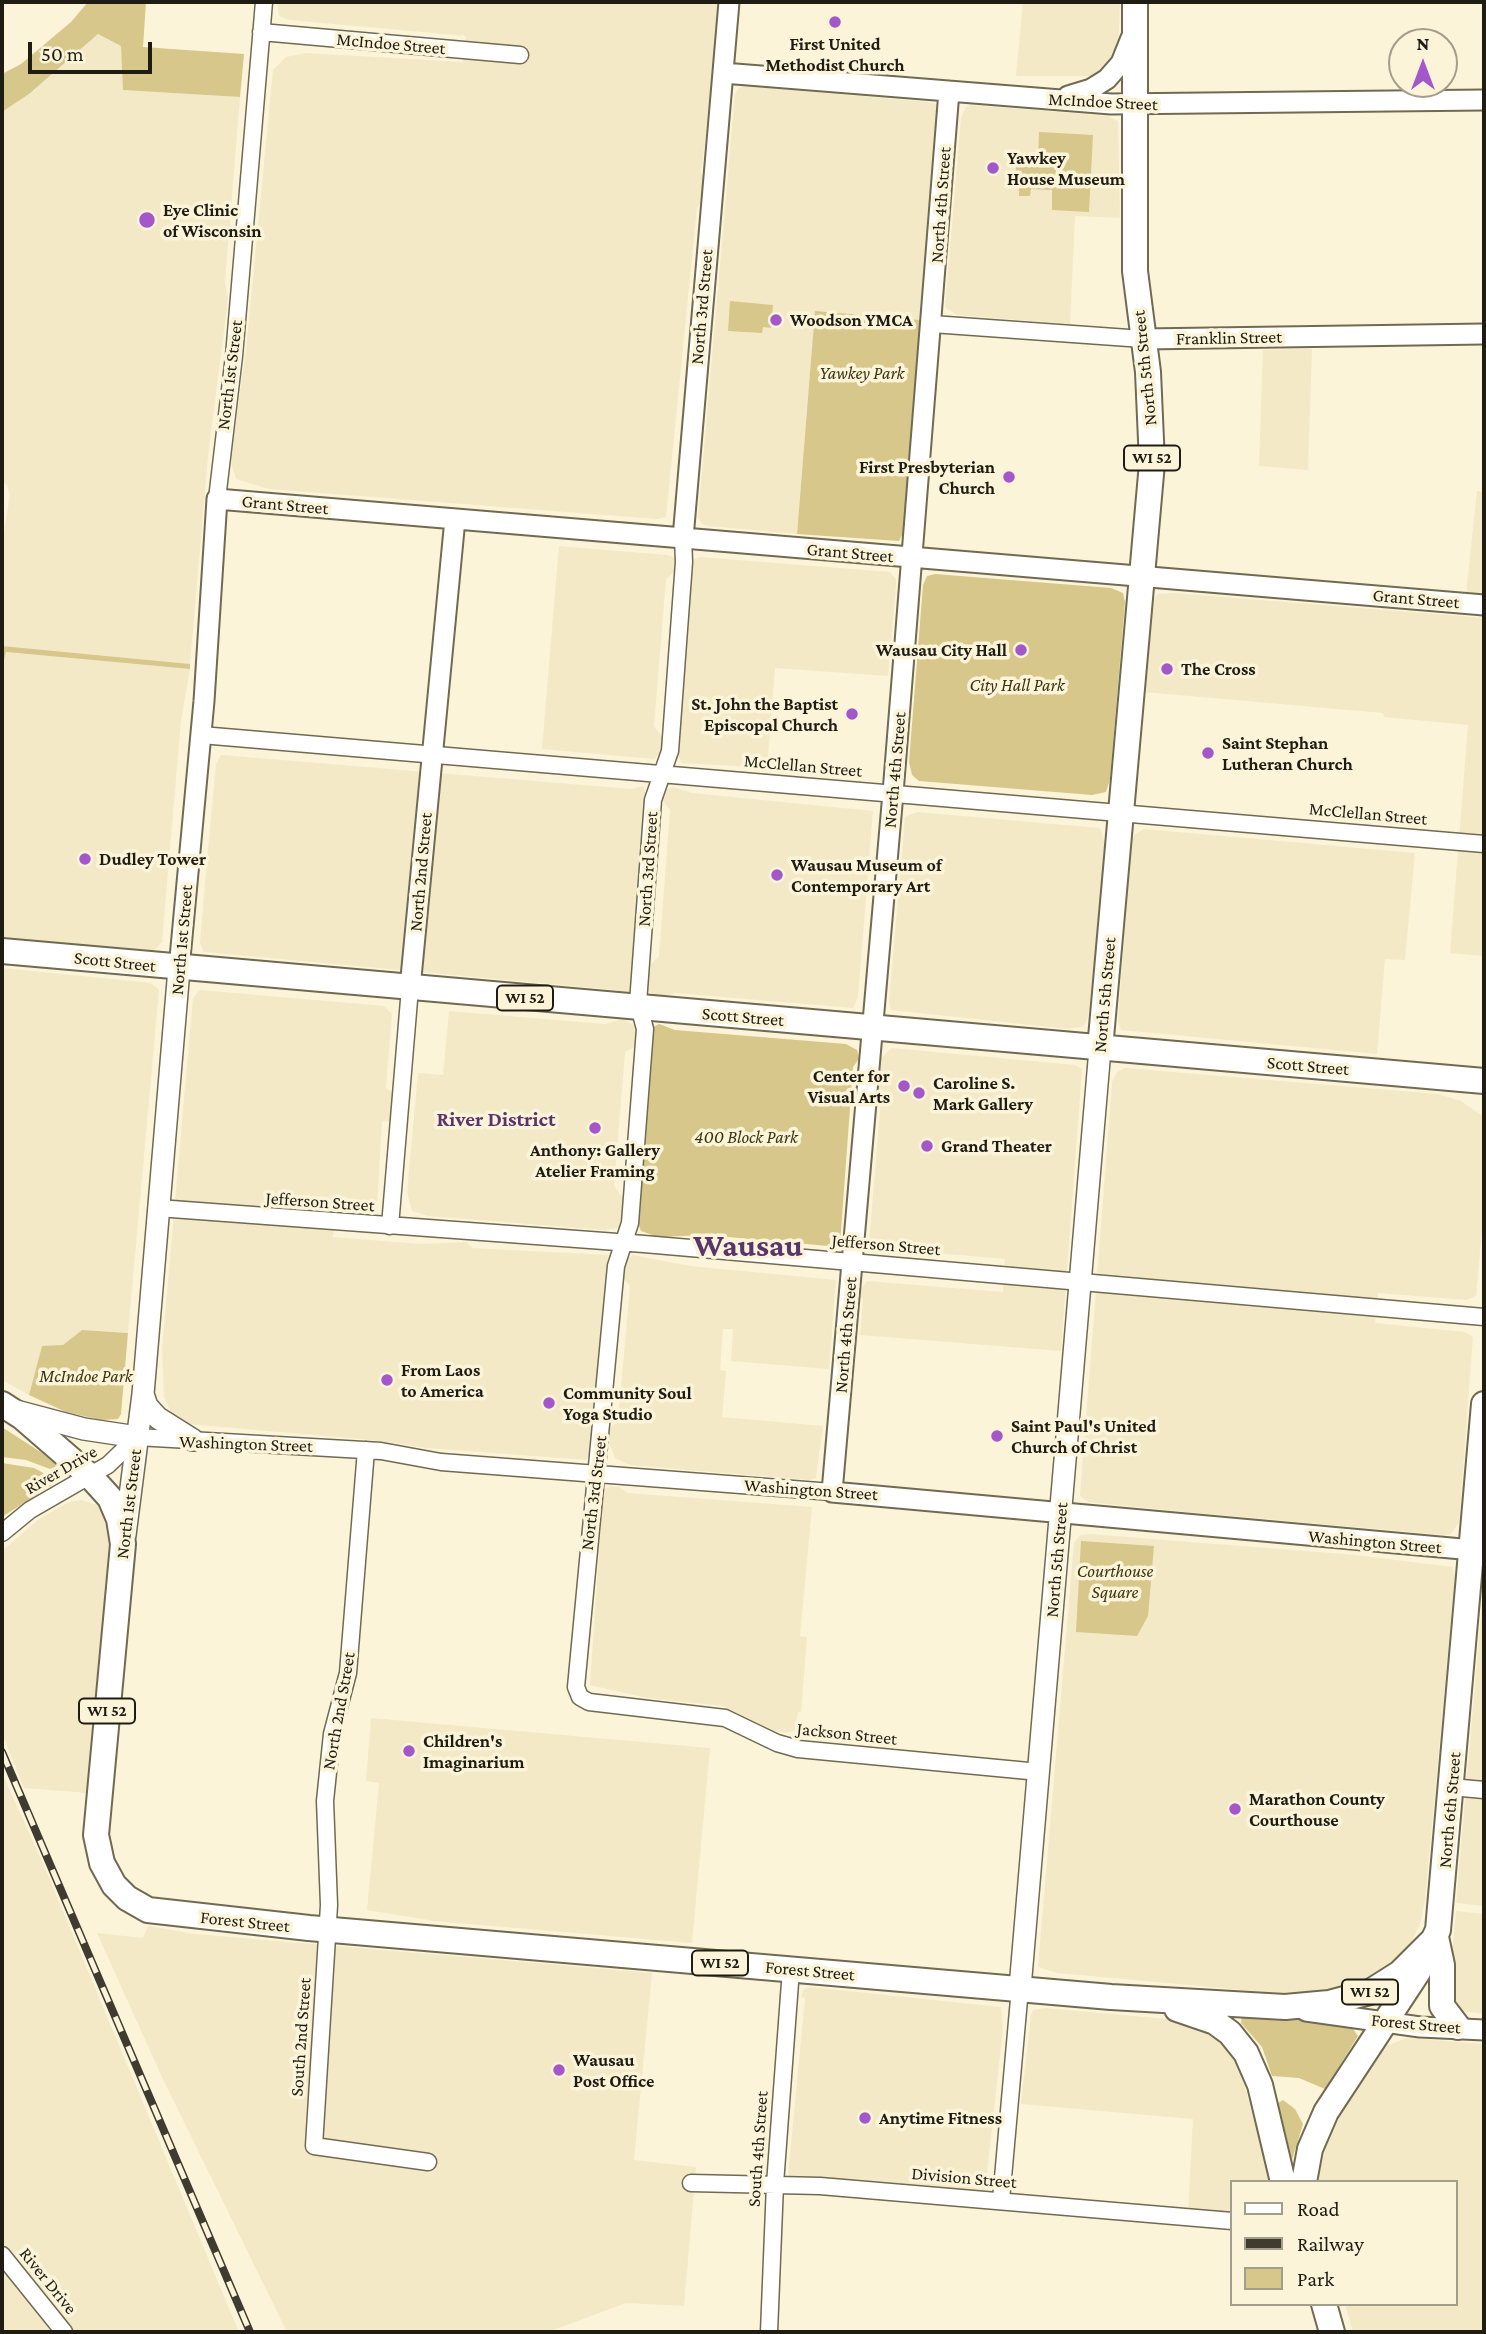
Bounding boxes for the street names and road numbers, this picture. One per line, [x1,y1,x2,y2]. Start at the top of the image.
street label: McIndoe Street [336,28,446,60]
street label: McIndoe Street [1048,88,1158,116]
street label: North 4th Street [926,146,956,264]
street label: North 3rd Street [686,248,718,366]
street label: North 5th Street [1128,309,1162,427]
street label: North 1st Street [213,319,247,431]
street label: Franklin Street [1176,326,1282,350]
road number: WI 52 [1124,446,1180,471]
street label: Grant Street [241,490,329,520]
street label: Grant Street [806,538,894,568]
street label: Grant Street [1372,584,1460,614]
street label: North 4th Street [879,711,911,829]
street label: McClellan Street [743,750,863,782]
street label: McClellan Street [1308,798,1428,830]
street label: North 3rd Street [633,811,663,927]
street label: North 2nd Street [405,812,437,932]
street label: North 1st Street [166,884,198,996]
street label: North 5th Street [1089,936,1121,1054]
street label: Scott Street [73,947,157,977]
road number: WI 52 [497,986,553,1010]
street label: Scott Street [701,1003,785,1031]
street label: Scott Street [1266,1052,1350,1080]
street label: Jefferson Street [265,1187,375,1217]
street label: Jefferson Street [831,1229,941,1261]
street label: North 4th Street [830,1276,862,1394]
street label: Washington Street [179,1431,313,1457]
street label: North 3rd Street [576,1434,612,1552]
street label: River Drive [21,1441,101,1499]
street label: North 1st Street [112,1448,146,1560]
street label: Washington Street [743,1475,879,1505]
street label: North 5th Street [1041,1501,1073,1619]
street label: Washington Street [1307,1525,1443,1559]
street label: North 2nd Street [318,1650,360,1772]
road number: WI 52 [79,1698,135,1723]
street label: Jackson Street [796,1718,898,1750]
street label: North 6th Street [1434,1751,1466,1869]
street label: Forest Street [199,1907,291,1937]
road number: WI 52 [692,1951,748,1976]
street label: Forest Street [764,1956,856,1986]
street label: South 2nd Street [286,1977,316,2097]
road number: WI 52 [1342,1980,1398,2004]
street label: Forest Street [1370,2009,1462,2039]
street label: South 4th Street [743,2090,773,2208]
street label: Division Street [910,2163,1018,2193]
street label: River Drive [15,2243,81,2319]

